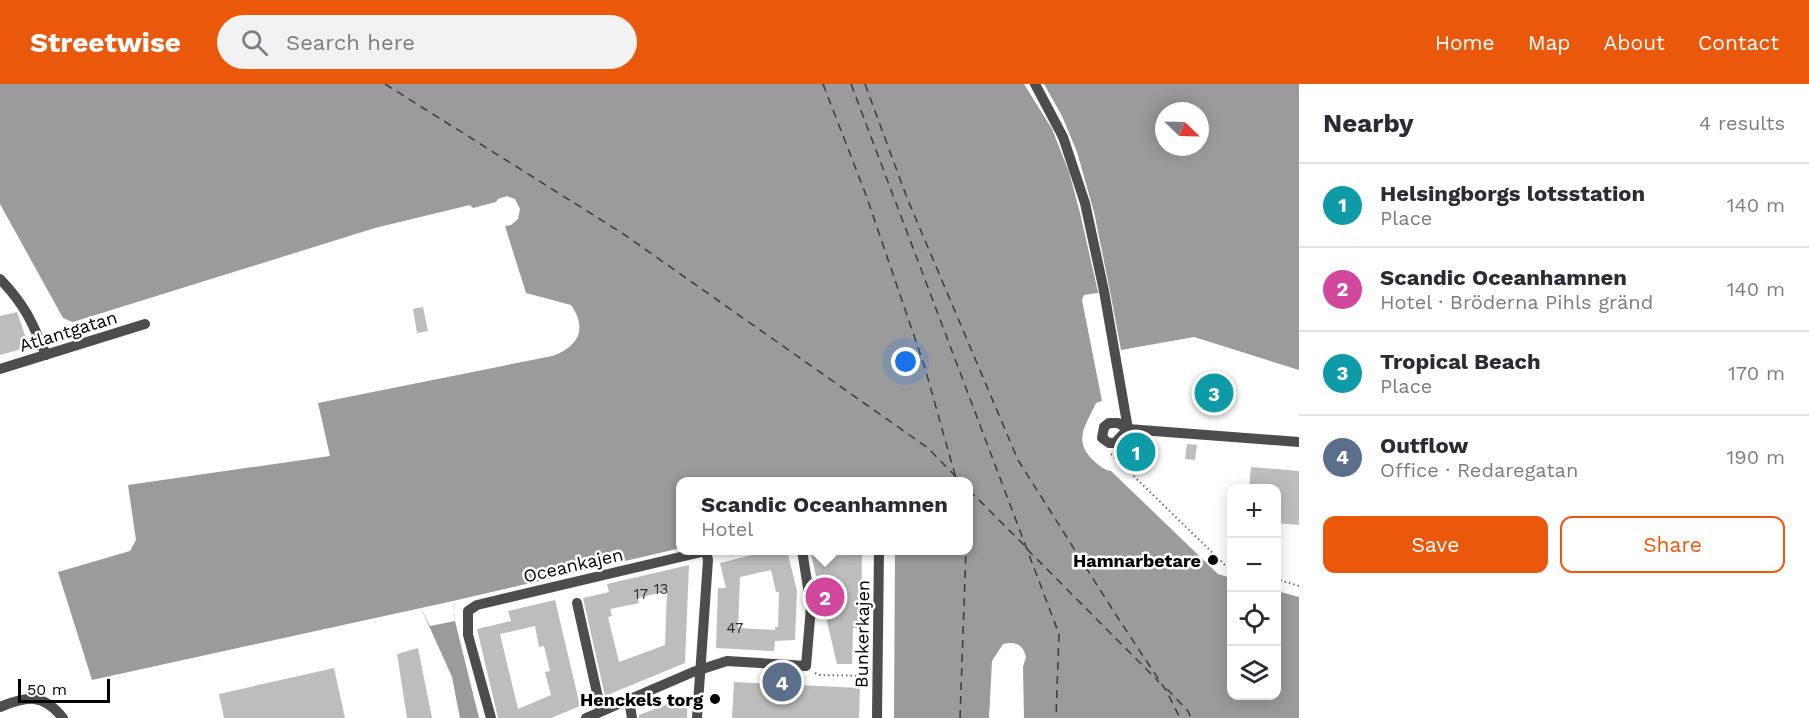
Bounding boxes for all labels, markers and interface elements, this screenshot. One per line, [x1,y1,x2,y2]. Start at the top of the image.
search box [217,15,637,69]
text: Streetwise [30,26,181,59]
icon: search [238,26,271,59]
text: Search here [286,30,415,55]
text: Home [1435,30,1495,55]
text: Map [1528,30,1571,55]
text: About [1604,30,1665,55]
text: Contact [1698,30,1779,55]
north arrow [1155,102,1209,156]
text: Nearby [1323,108,1414,138]
text: 4 results [1699,111,1785,135]
text: Helsingborgs lotsstation [1380,181,1645,206]
text: 1 [1338,193,1347,217]
text: 140 m [1727,193,1785,217]
text: Place [1380,206,1432,230]
text: Scandic Oceanhamnen [1380,265,1627,290]
text: 2 [1337,277,1348,301]
text: 140 m [1727,277,1785,301]
text: Hotel · Bröderna Pihls gränd [1380,290,1653,314]
street label: Atlantgatan [16,306,120,356]
your location [891,347,920,376]
text: Tropical Beach [1380,349,1541,374]
text: 3 [1337,361,1348,385]
text: 170 m [1728,361,1785,385]
pin: 3 [1194,370,1234,416]
text: Place [1380,374,1432,398]
pin: 1 [1116,430,1156,475]
text: Outflow [1380,433,1468,458]
text: 4 [1336,445,1349,469]
text: 190 m [1727,445,1785,469]
text: Office · Redaregatan [1380,458,1578,482]
popup [676,477,973,555]
map controls [1227,484,1281,700]
button: + [1227,484,1281,538]
text: Scandic Oceanhamnen [701,492,948,517]
button: Save [1323,516,1548,573]
button: Share [1560,516,1785,573]
text: Hotel [701,517,753,541]
button: − [1227,538,1281,592]
street label: Oceankajen [521,543,625,587]
place label: Hamnarbetare [1073,550,1201,571]
marker: Hamnarbetare [1206,553,1220,567]
pin: 2 [806,574,844,620]
house number: 13 [654,580,668,598]
street label: Bunkerkajen [851,580,873,688]
house number: 17 [634,585,648,603]
button: locate [1227,592,1281,646]
house number: 47 [727,619,743,637]
button: layers [1227,646,1281,700]
pin: 4 [762,660,802,704]
scale bar [18,676,110,704]
text: 50 m [27,680,67,699]
place label: Henckels torg [580,689,704,710]
marker: Henckels torg [708,692,722,706]

